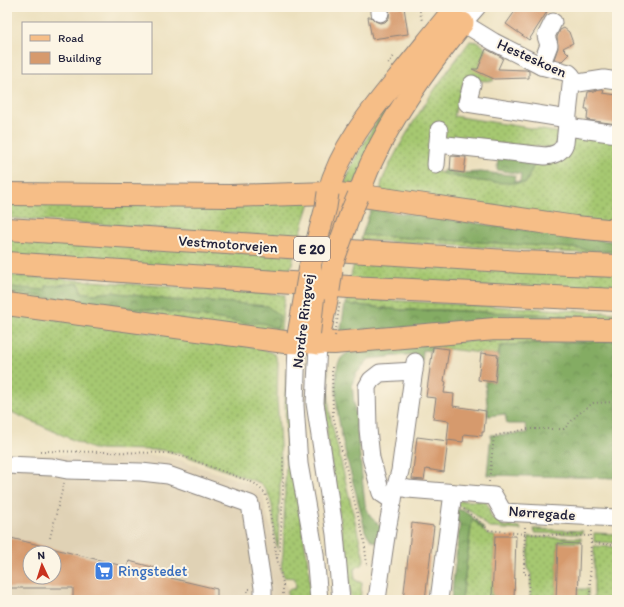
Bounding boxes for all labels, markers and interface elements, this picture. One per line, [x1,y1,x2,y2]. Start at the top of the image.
legend [22,22,152,74]
text: Road [58,31,84,45]
street label: Hesteskoen [494,35,570,81]
text: Building [58,51,102,65]
street label: Vestmotorvejen [178,232,278,256]
road number: E 20 [294,237,330,261]
street label: Nordre Ringvej [288,273,318,369]
street label: Nørregade [508,502,576,524]
north arrow [22,545,62,585]
text: N [37,549,46,562]
supermarket icon: Ringstedet [93,560,115,582]
place label: Ringstedet [118,562,188,580]

